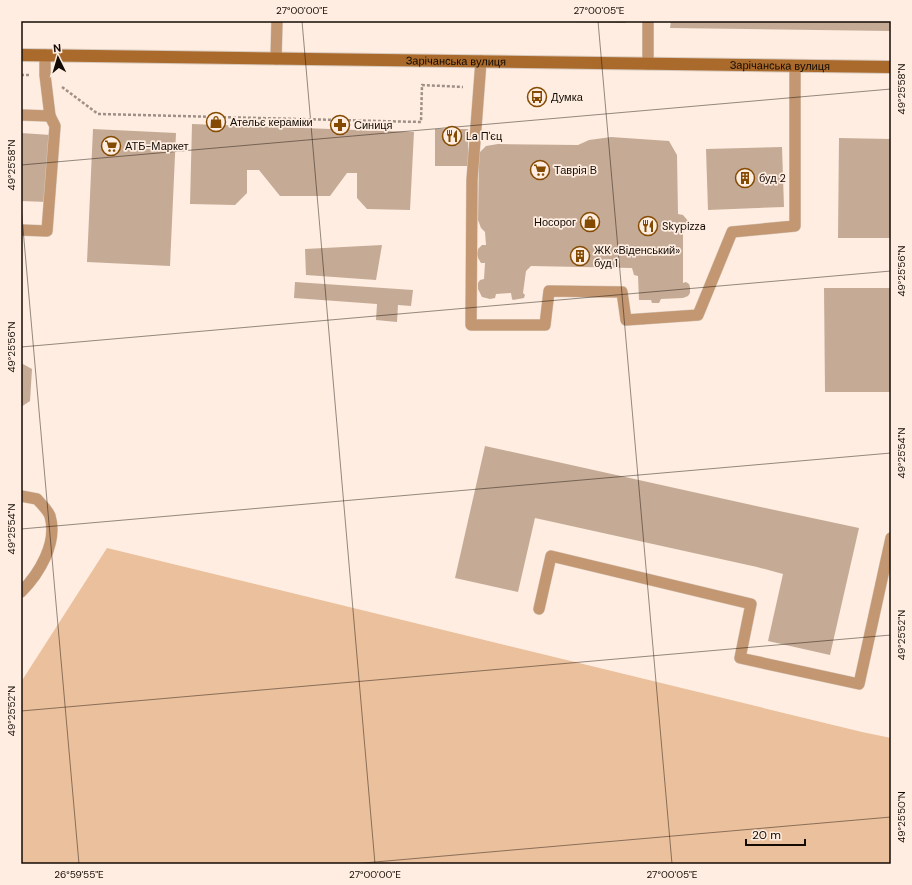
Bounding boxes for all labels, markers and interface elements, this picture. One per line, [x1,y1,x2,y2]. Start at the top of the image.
text: 27°00'00"E [276,4,328,17]
text: 27°00'05"E [574,4,625,17]
north arrow [38,38,78,78]
text: N [53,41,62,55]
street label: Зарічанська вулиця [406,53,506,69]
street label: Зарічанська вулиця [730,58,830,73]
text: 49°25'58"N [895,64,908,114]
bus stop icon: Думка [526,86,548,108]
place label: Думка [551,90,584,104]
shop icon: Ательє кераміки [205,111,227,133]
pharmacy icon: Синиця [329,114,351,136]
place label: Ательє кераміки [230,115,313,129]
place label: Синиця [354,118,393,132]
restaurant icon: La П'єц [441,125,463,147]
place label: La П'єц [466,129,503,143]
supermarket icon: АТБ-Маркет [100,135,122,157]
place label: АТБ-Маркет [125,139,189,153]
text: 49°25'58"N [5,140,18,190]
supermarket icon: Таврія В [529,159,551,181]
place label: Таврія В [554,163,597,177]
building icon: буд 2 [734,167,756,189]
place label: буд 2 [759,171,786,185]
shop icon: Носорог [579,211,601,233]
place label: Носорог [534,215,576,229]
restaurant icon: Skypizza [637,215,659,237]
place label: Skypizza [662,219,706,233]
place label: ЖК «Віденський» буд 1 [594,243,680,270]
building icon: ЖК «Віденський» буд 1 [569,245,591,267]
text: 49°25'56"N [895,245,908,296]
text: 49°25'56"N [5,321,18,372]
text: 49°25'54"N [895,428,908,478]
text: 49°25'54"N [5,504,18,554]
text: 49°25'52"N [895,610,908,660]
text: 49°25'52"N [5,686,18,736]
text: 49°25'50"N [895,791,908,843]
scale bar [746,821,805,847]
text: 20 m [752,827,781,843]
text: 26°59'55"E [54,868,104,881]
text: 27°00'00"E [349,868,401,881]
text: 27°00'05"E [647,868,698,881]

